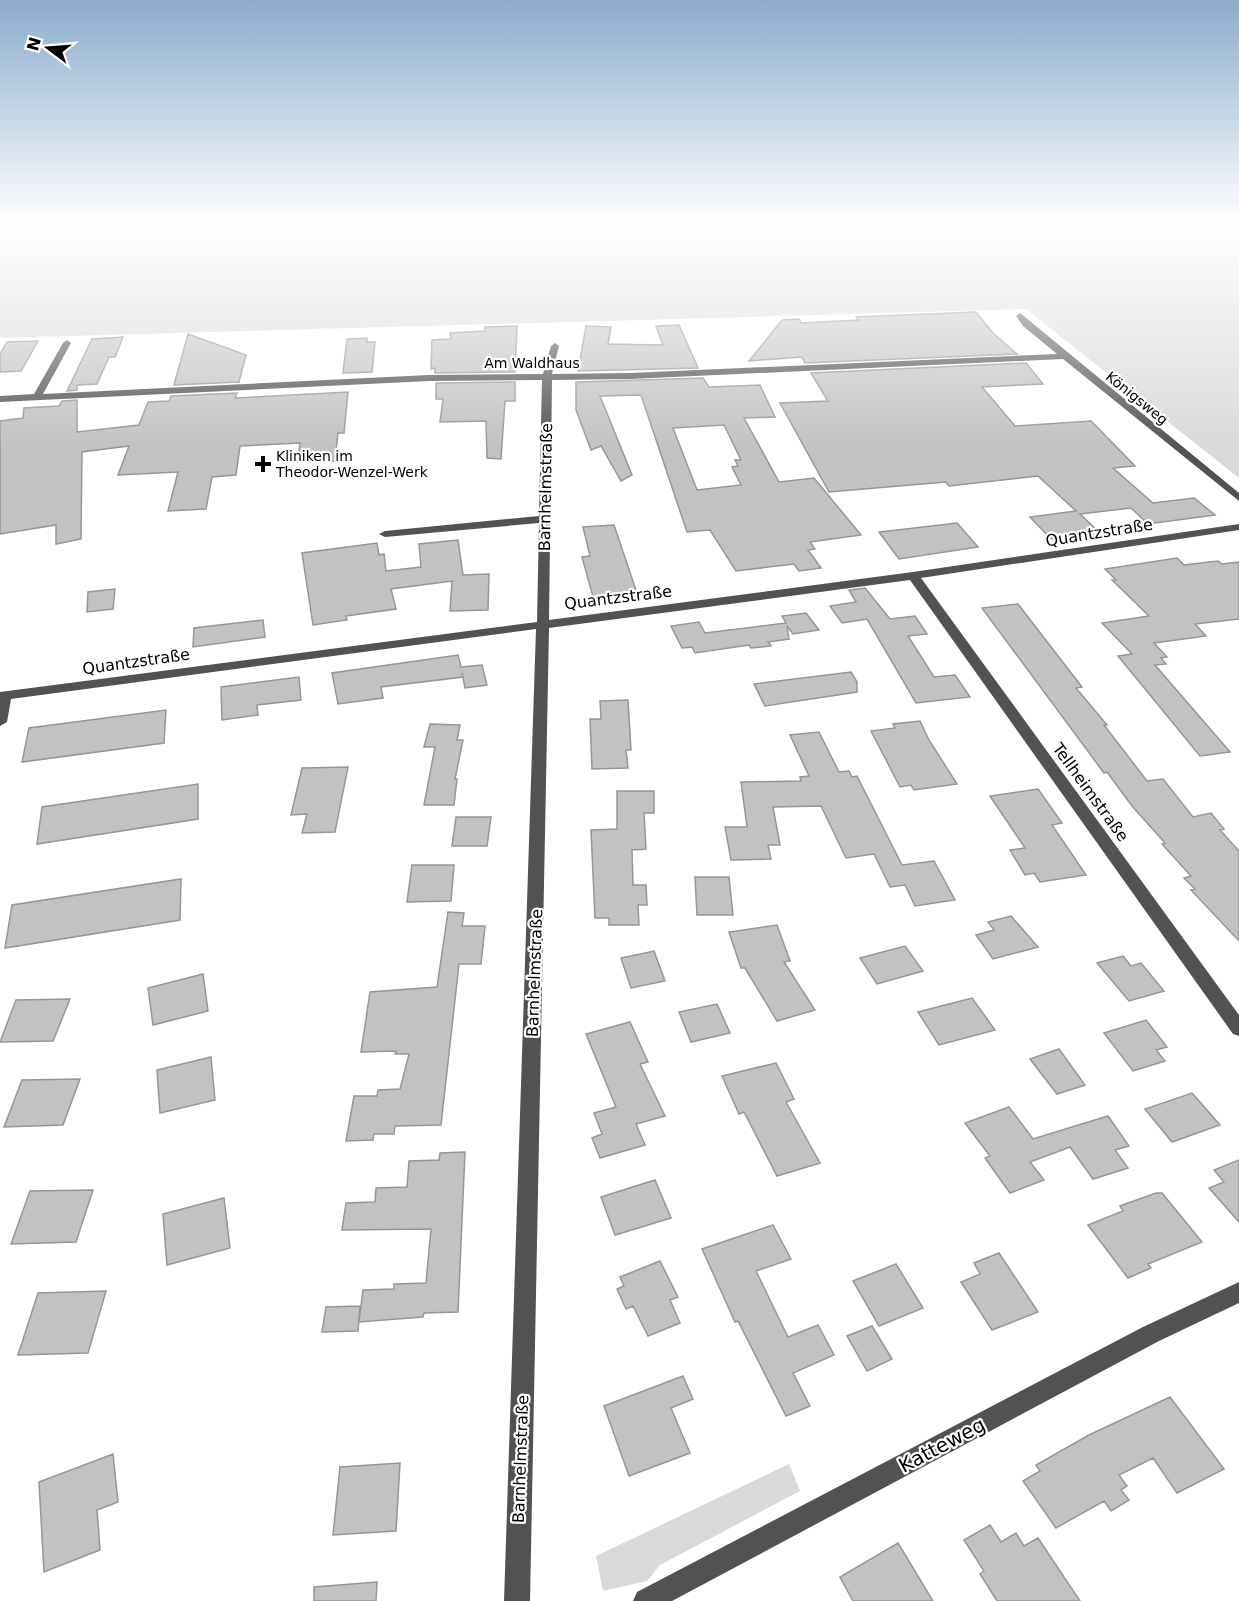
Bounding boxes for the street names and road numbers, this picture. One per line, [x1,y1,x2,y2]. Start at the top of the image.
street label: Am Waldhaus [484,355,580,371]
street label: Königsweg [1103,368,1171,428]
street label: Barnhelmstraße [535,423,556,551]
street label: Quantzstraße [1044,515,1154,550]
street label: Quantzstraße [563,581,673,614]
street label: Quantzstraße [81,645,191,678]
street label: Tellheimstraße [1048,739,1133,845]
street label: Barnhelmstraße [523,909,546,1037]
street label: Barnhelmstraße [509,1395,532,1523]
street label: Katteweg [895,1412,989,1478]

